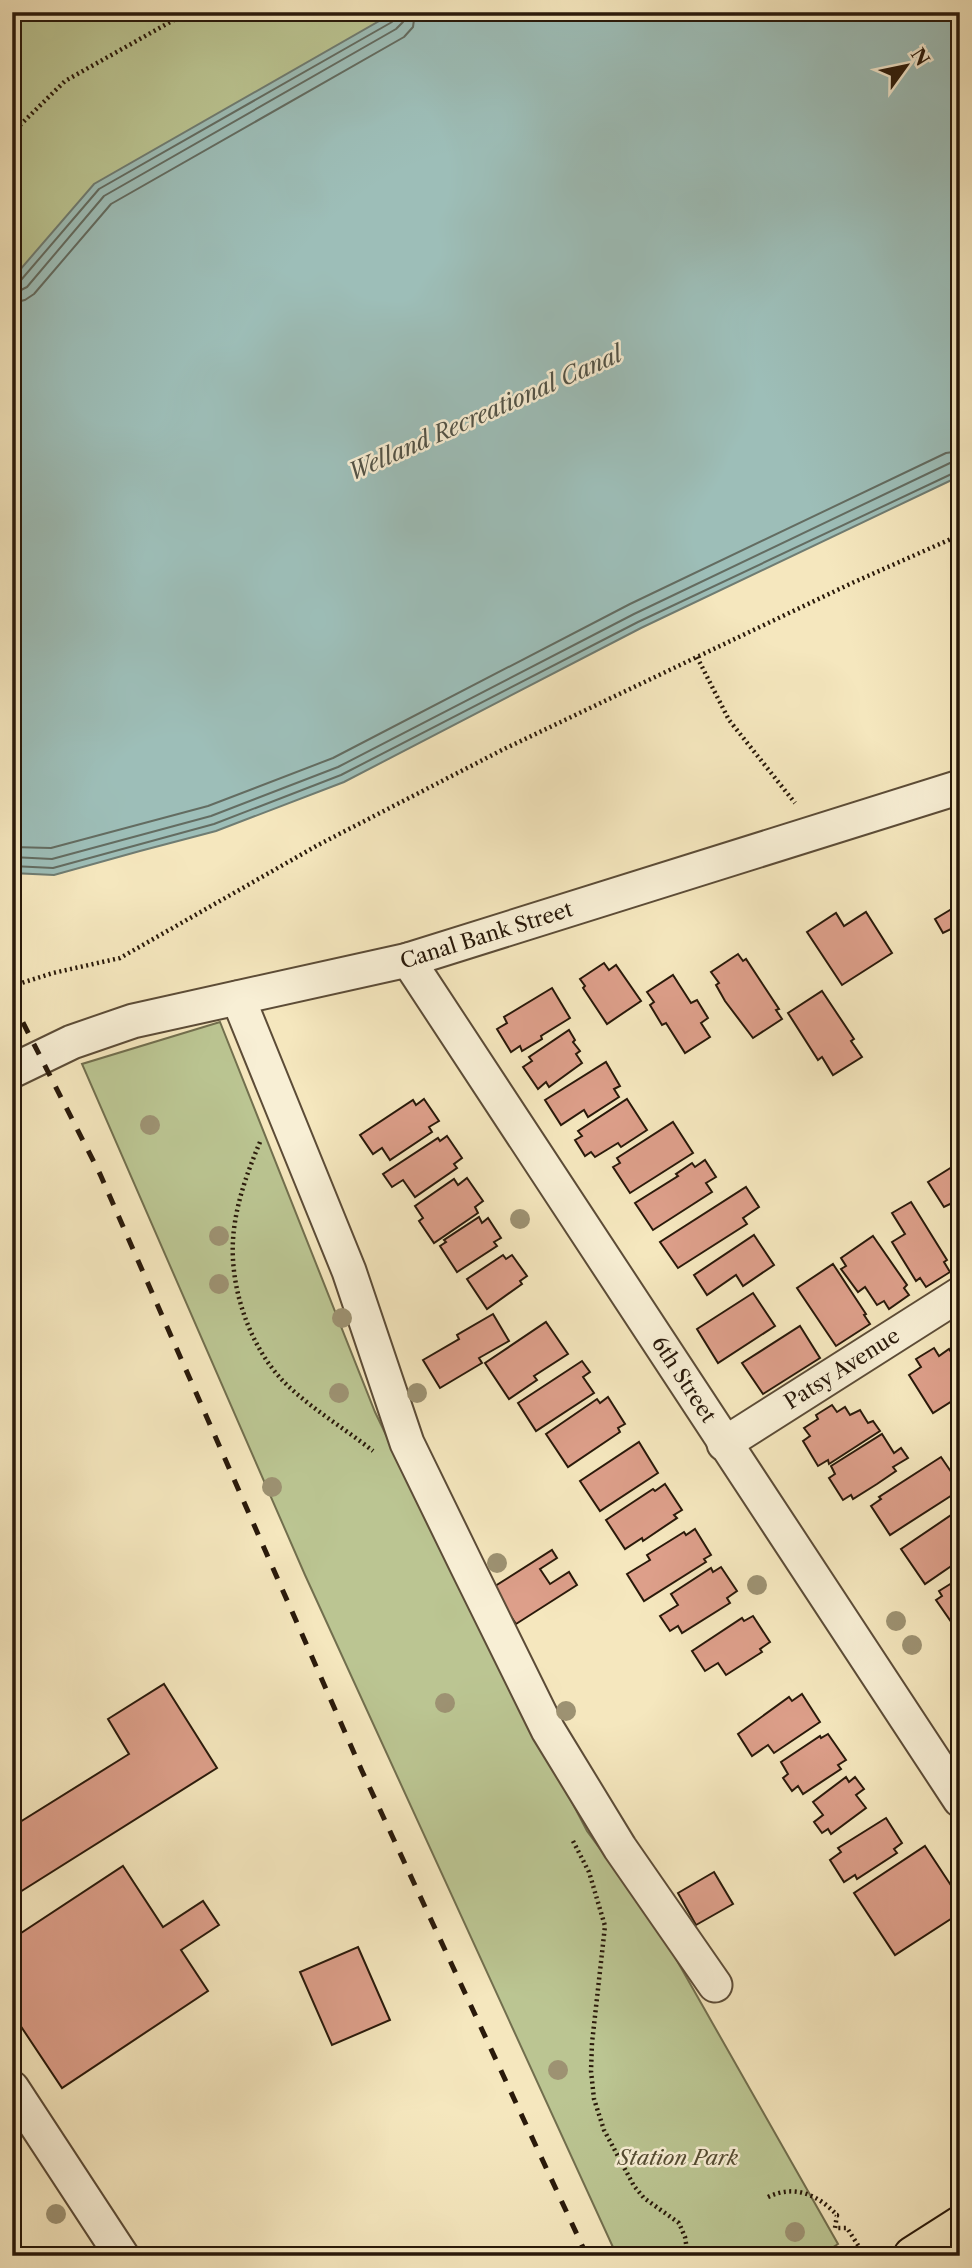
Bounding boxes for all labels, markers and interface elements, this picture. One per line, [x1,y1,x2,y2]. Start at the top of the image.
north arrow [870,32,940,102]
text: N [906,44,934,70]
water label: Welland Recreational Canal [344,339,629,486]
street label: Canal Bank Street [397,896,576,974]
street label: Patsy Avenue [780,1323,904,1414]
street label: 6th Street [647,1331,722,1428]
park label: Station Park [616,2145,738,2170]

